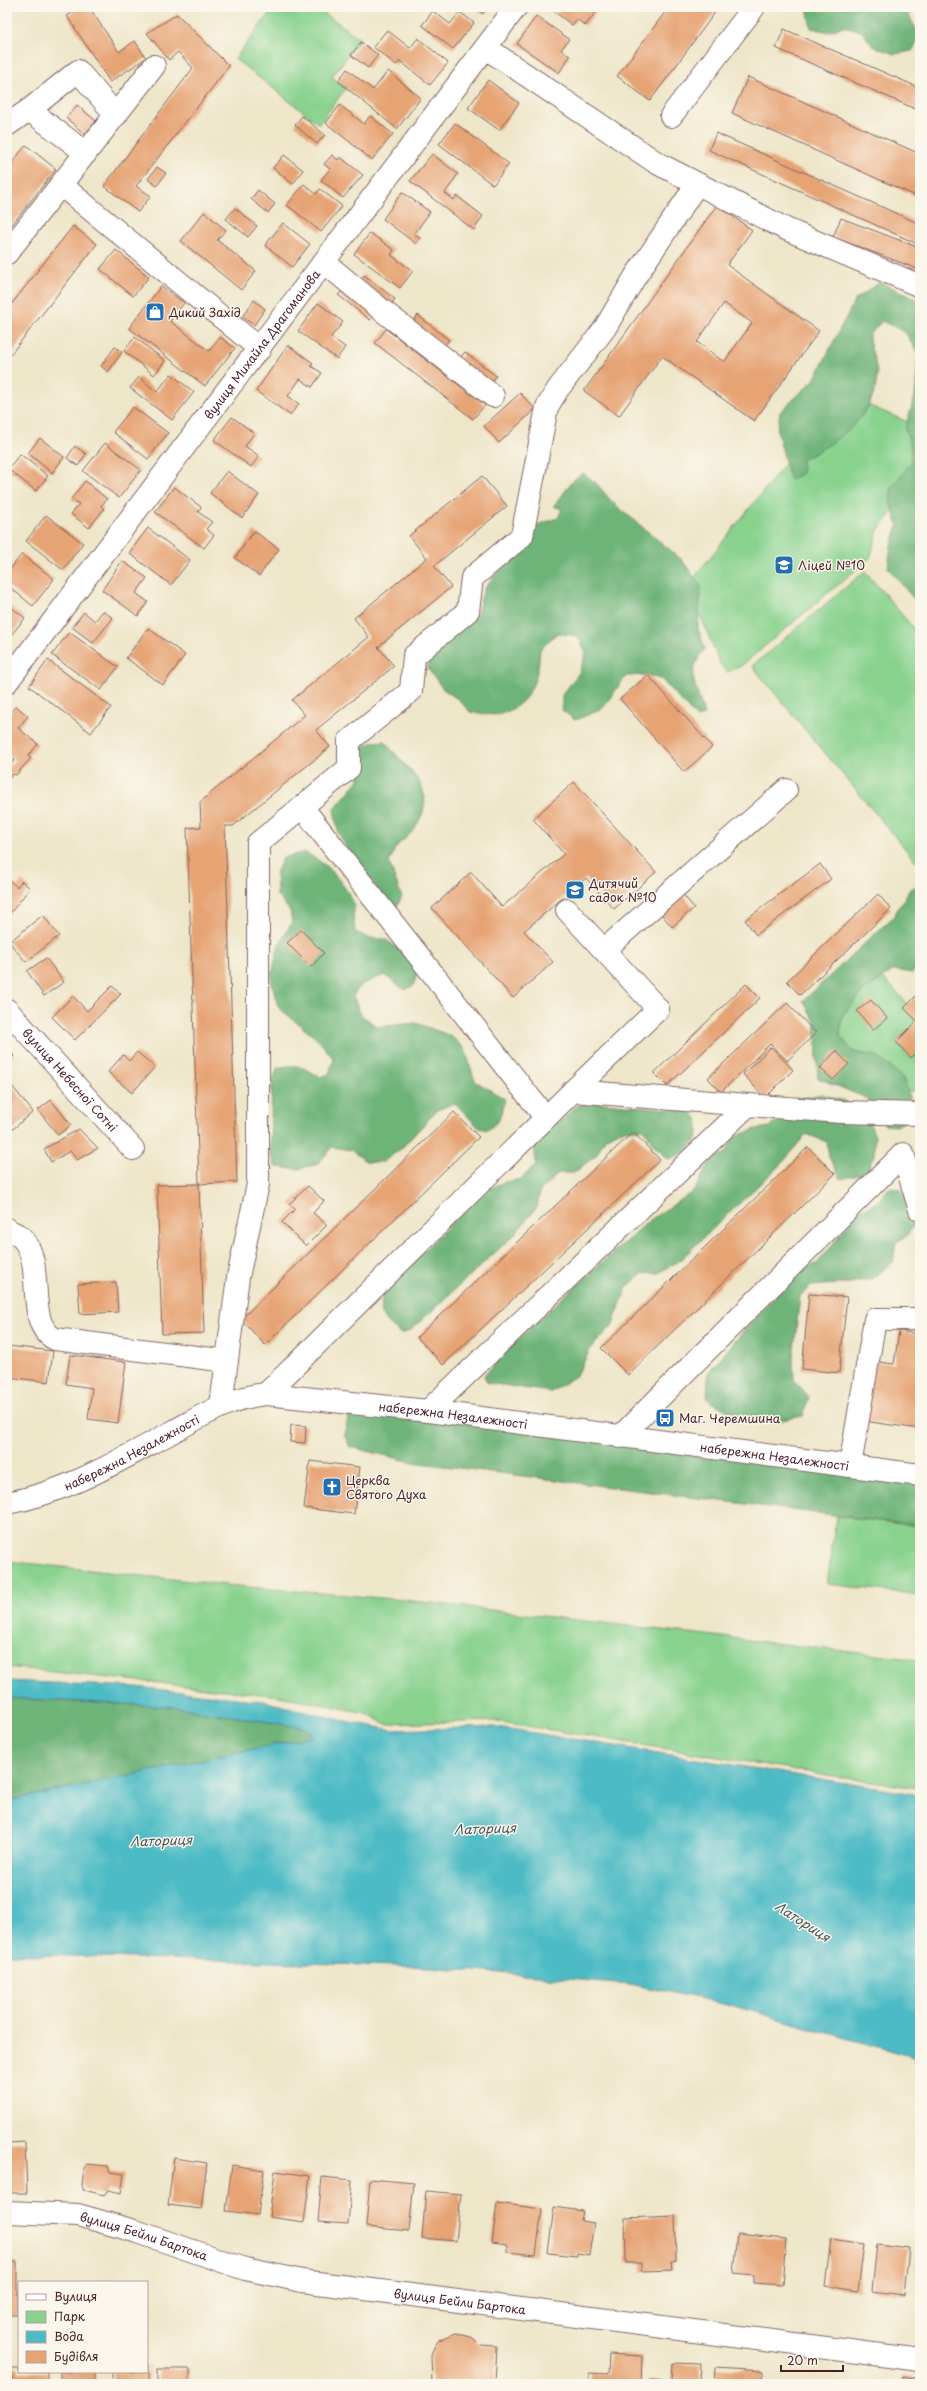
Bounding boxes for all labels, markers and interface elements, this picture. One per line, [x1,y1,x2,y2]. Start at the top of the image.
street label: вулиця Михайла Драгоманова [199,265,324,423]
shop icon: Дикий Захід [144,301,166,323]
place label: Дикий Захід [168,303,241,321]
school or university icon: Ліцей №10 [773,554,795,576]
place label: Ліцей №10 [798,556,865,574]
place label: Дитячий садок №10 [588,874,657,906]
school or university icon: Дитячий садок №10 [564,879,586,901]
street label: вулиця Небесної Сотні [18,1024,122,1135]
street label: набережна Незалежності [378,1397,529,1433]
bus stop icon: Маг. Черемшина [654,1407,676,1429]
place label: Маг. Черемшина [679,1409,781,1427]
street label: набережна Незалежності [61,1410,202,1495]
street label: набережна Незалежності [699,1437,850,1475]
place label: Церква Святого Духа [346,1471,427,1503]
church icon: Церква Святого Духа [321,1476,343,1498]
water label: Латориця [454,1817,517,1839]
water label: Латориця [130,1829,193,1851]
water label: Латориця [772,1896,835,1946]
street label: вулиця Бейли Бартока [78,2207,211,2265]
legend [18,2281,148,2373]
street label: вулиця Бейли Бартока [393,2284,528,2319]
text: Вулиця [54,2287,97,2305]
text: Парк [54,2307,86,2325]
text: Вода [54,2327,84,2345]
text: Будівля [54,2347,99,2365]
scale bar [781,2347,843,2373]
text: 20 m [787,2351,818,2369]

